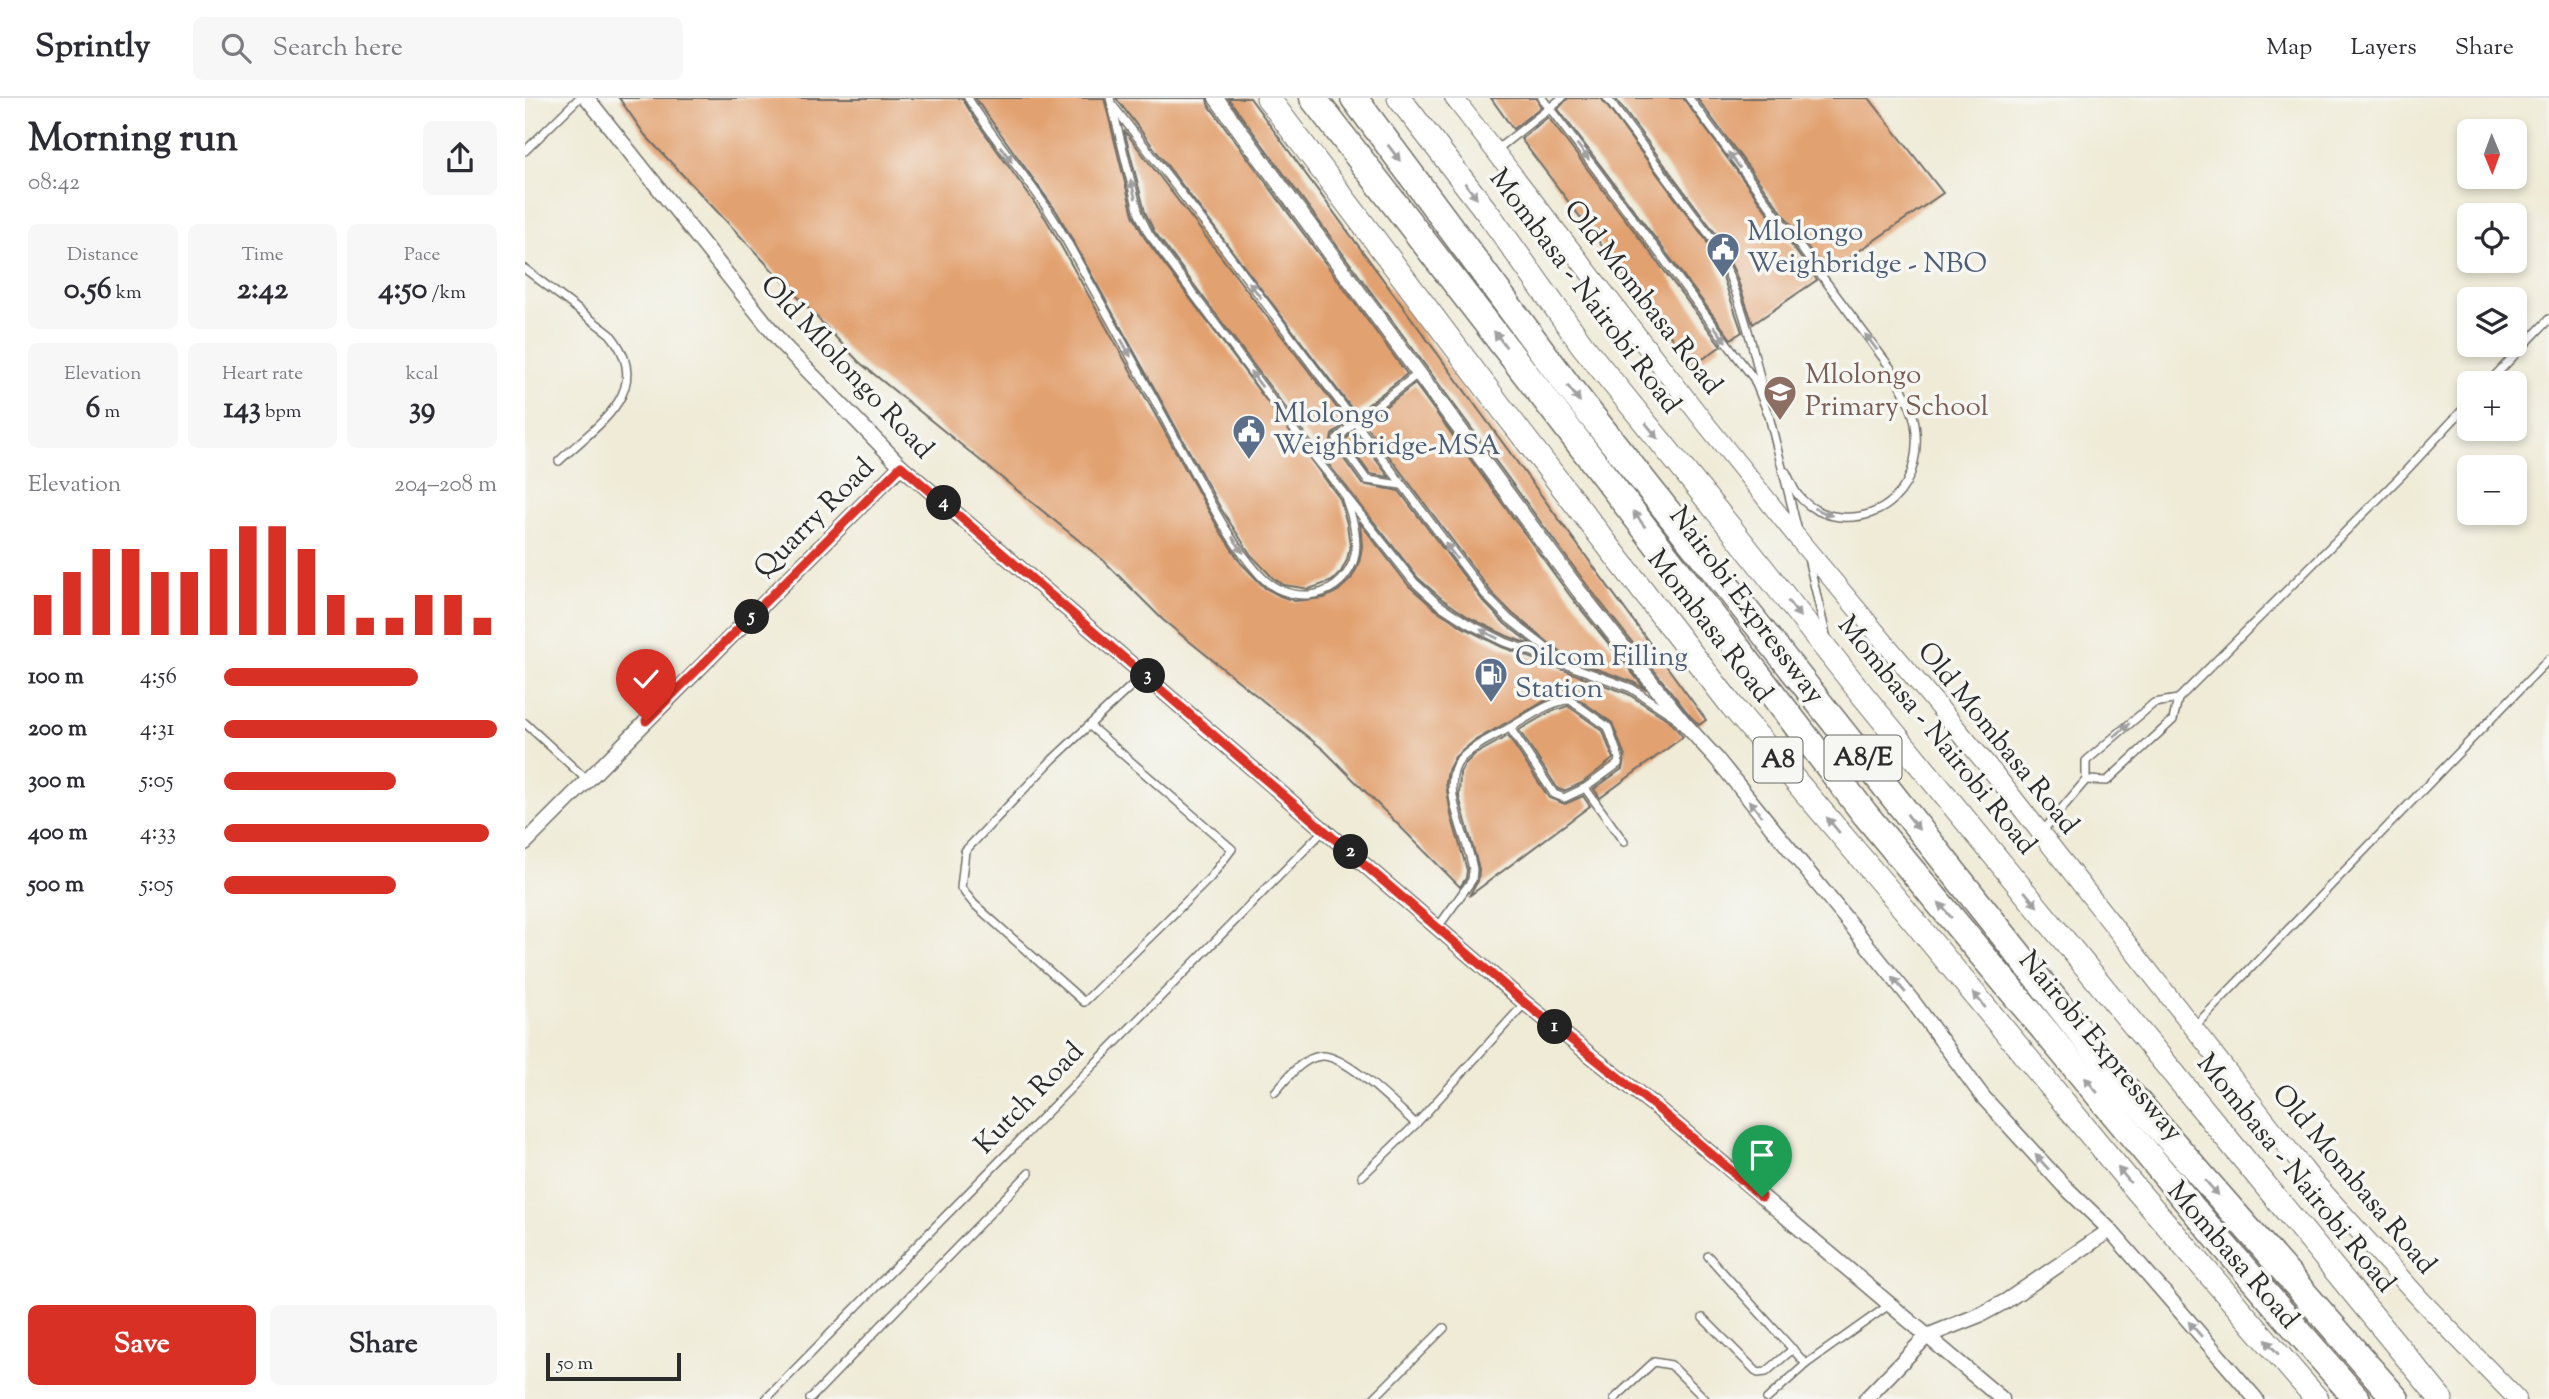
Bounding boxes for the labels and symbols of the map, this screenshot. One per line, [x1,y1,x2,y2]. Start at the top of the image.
north arrow [2457,119,2527,189]
one-way arrow [1576,143,1590,162]
one-way arrow [1387,144,1401,162]
one-way arrow [999,145,1013,163]
one-way arrow [1728,151,1742,169]
street label: Mombasa - Nairobi Road [1478,161,1690,423]
one-way arrow [1127,178,1138,200]
one-way arrow [1463,182,1477,200]
street label: Old Mombasa Road [1553,192,1731,404]
place label: Mlolongo Weighbridge - NBO [1747,213,1987,285]
public building icon: Mlolongo Weighbridge - NBO [1704,230,1742,279]
street label: Old Mlolongo Road [750,267,942,469]
one-way arrow [1249,281,1263,299]
one-way arrow [1713,325,1727,343]
one-way arrow [1494,330,1508,348]
one-way arrow [1864,333,1878,351]
one-way arrow [1119,338,1131,358]
place label: Mlolongo Primary School [1805,356,1989,428]
one-way arrow [1249,369,1263,388]
school or university icon: Mlolongo Primary School [1761,373,1799,422]
one-way arrow [1566,386,1581,403]
place label: Mlolongo Weighbridge-MSA [1273,395,1501,467]
public building icon: Mlolongo Weighbridge-MSA [1230,412,1268,461]
one-way arrow [1644,423,1659,440]
street label: Quarry Road [746,450,884,588]
pin: 4 [927,486,961,520]
street label: Nairobi Expressway [1658,499,1834,713]
one-way arrow [1813,506,1834,517]
one-way arrow [1633,510,1647,528]
one-way arrow [1231,536,1245,554]
one-way arrow [1444,542,1458,560]
street label: Mombasa Road [1636,542,1782,712]
one-way arrow [1787,599,1802,617]
pin: 5 [735,600,769,634]
street label: Mombasa - Nairobi Road [1827,608,2045,864]
one-way arrow [1479,629,1499,640]
street label: Old Mombasa Road [1907,634,2087,844]
place label: Oilcom Filling Station [1515,638,1688,710]
pin [616,649,676,721]
fuel station icon: Oilcom Filling Station [1472,655,1510,704]
pin: 3 [1131,658,1165,694]
one-way arrow [2113,722,2131,738]
road number: A8/E [1825,736,1901,780]
road number: A8 [1753,738,1803,782]
one-way arrow [1748,800,1763,818]
one-way arrow [1906,813,1920,831]
one-way arrow [1825,816,1841,834]
pin: 2 [1333,834,1369,870]
one-way arrow [2023,890,2038,908]
one-way arrow [1938,902,1953,920]
street label: Nairobi Expressway [2008,943,2192,1151]
one-way arrow [1891,976,1906,994]
one-way arrow [1972,991,1987,1008]
pin: 1 [1537,1010,1573,1044]
street label: Kutch Road [966,1034,1094,1164]
street label: Mombasa - Nairobi Road [2186,1046,2404,1302]
street label: Old Mombasa Road [2261,1076,2445,1284]
one-way arrow [2084,1077,2099,1094]
pin [1732,1125,1792,1197]
one-way arrow [2034,1153,2050,1170]
one-way arrow [2117,1166,2132,1183]
street label: Mombasa Road [2156,1173,2308,1339]
one-way arrow [2204,1179,2220,1197]
one-way arrow [2187,1320,2203,1338]
one-way arrow [2265,1339,2280,1356]
scale bar [546,1350,681,1382]

